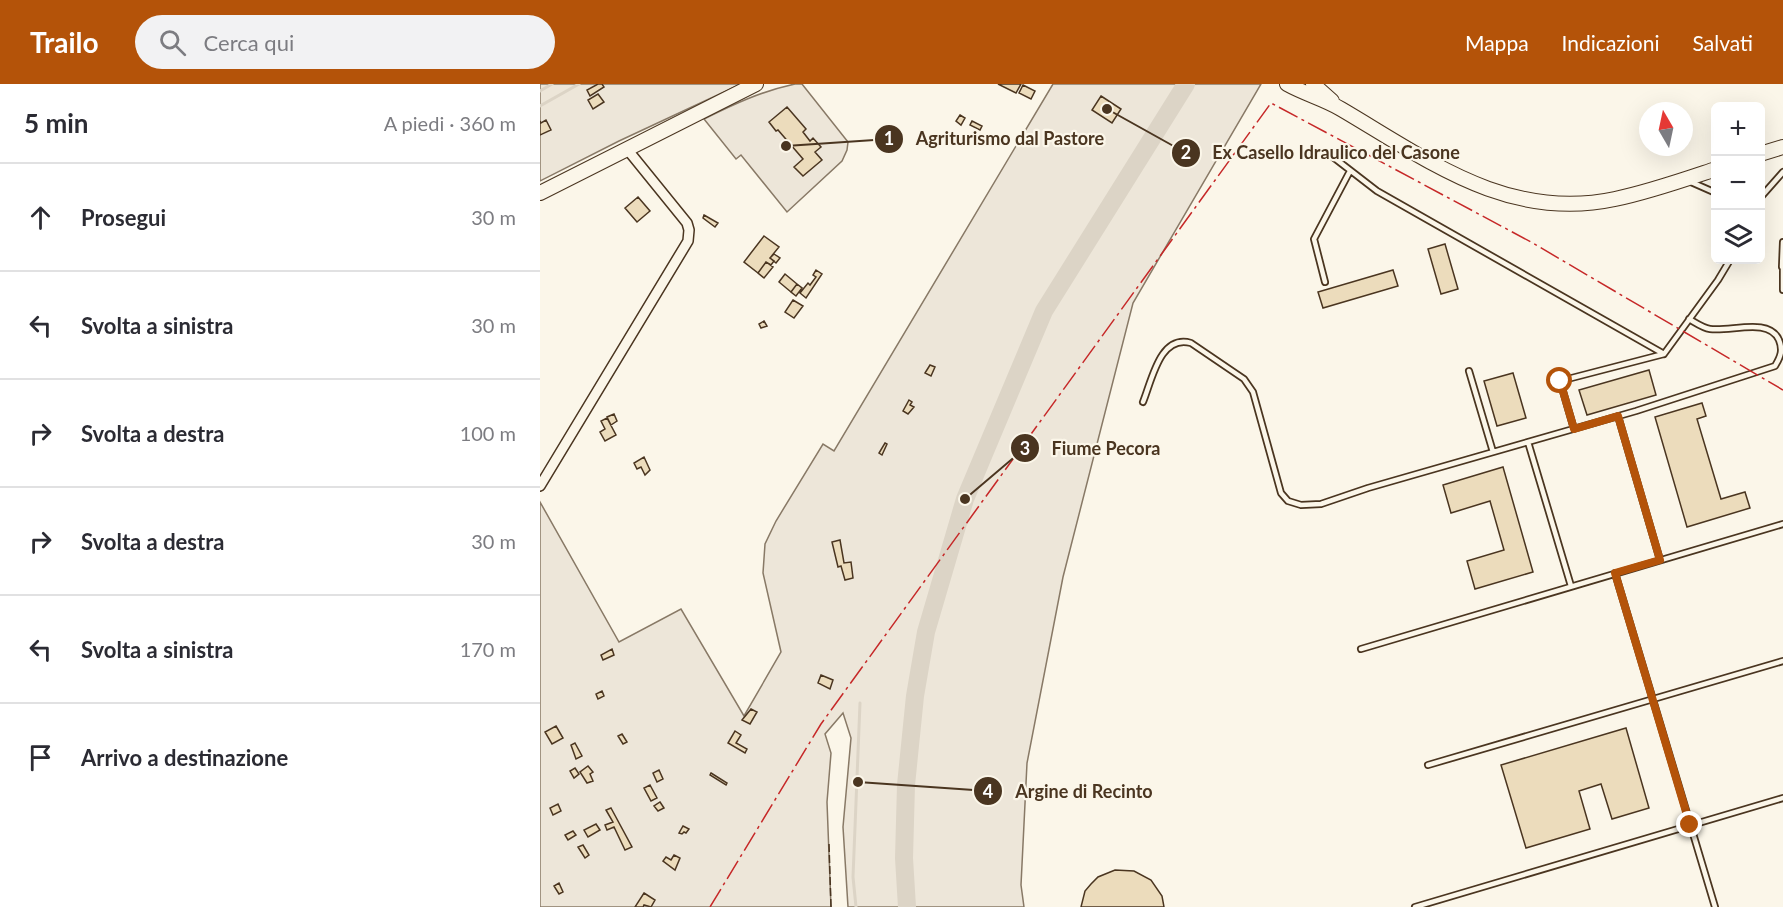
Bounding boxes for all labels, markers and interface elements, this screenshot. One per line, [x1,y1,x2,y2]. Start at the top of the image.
search box [135,15,555,69]
text: Trailo [30,25,99,59]
icon: search [156,26,189,59]
text: Cerca qui [204,29,294,56]
text: Mappa [1465,30,1529,55]
text: Indicazioni [1562,30,1660,55]
text: Salvati [1693,30,1753,55]
north arrow [1639,102,1693,156]
map controls [1711,102,1765,264]
button: + [1711,102,1765,156]
text: 5 min [24,107,88,139]
text: A piedi · 360 m [384,111,516,135]
callout: Agriturismo dal Pastore [874,121,1117,157]
text: 1 [884,127,894,149]
text: Agriturismo dal Pastore [915,127,1105,149]
callout: Ex Casello Idraulico del Casone [1171,135,1472,171]
text: 2 [1181,141,1191,163]
text: Ex Casello Idraulico del Casone [1212,141,1460,163]
button: − [1711,156,1765,210]
icon: ahead [24,201,57,234]
text: Prosegui [81,204,166,231]
text: 30 m [471,205,516,229]
button: layers [1711,210,1765,264]
icon: left [24,309,57,342]
text: Svolta a sinistra [81,312,233,339]
text: 30 m [471,313,516,337]
route start [1546,367,1572,393]
icon: right [24,417,57,450]
text: Svolta a destra [81,420,224,447]
text: 100 m [460,421,516,445]
callout: Fiume Pecora [1010,430,1173,466]
text: 3 [1020,437,1030,459]
text: Fiume Pecora [1052,437,1160,459]
icon: right [24,525,57,558]
text: Svolta a destra [81,528,224,555]
text: 30 m [471,529,516,553]
icon: left [24,633,57,666]
text: Svolta a sinistra [81,636,233,663]
text: 170 m [460,637,516,661]
icon: arrive [24,741,57,774]
text: Arrivo a destinazione [81,744,288,771]
callout: Argine di Recinto [973,773,1165,809]
text: 4 [983,780,993,802]
text: Argine di Recinto [1014,780,1153,802]
route end [1676,811,1702,837]

